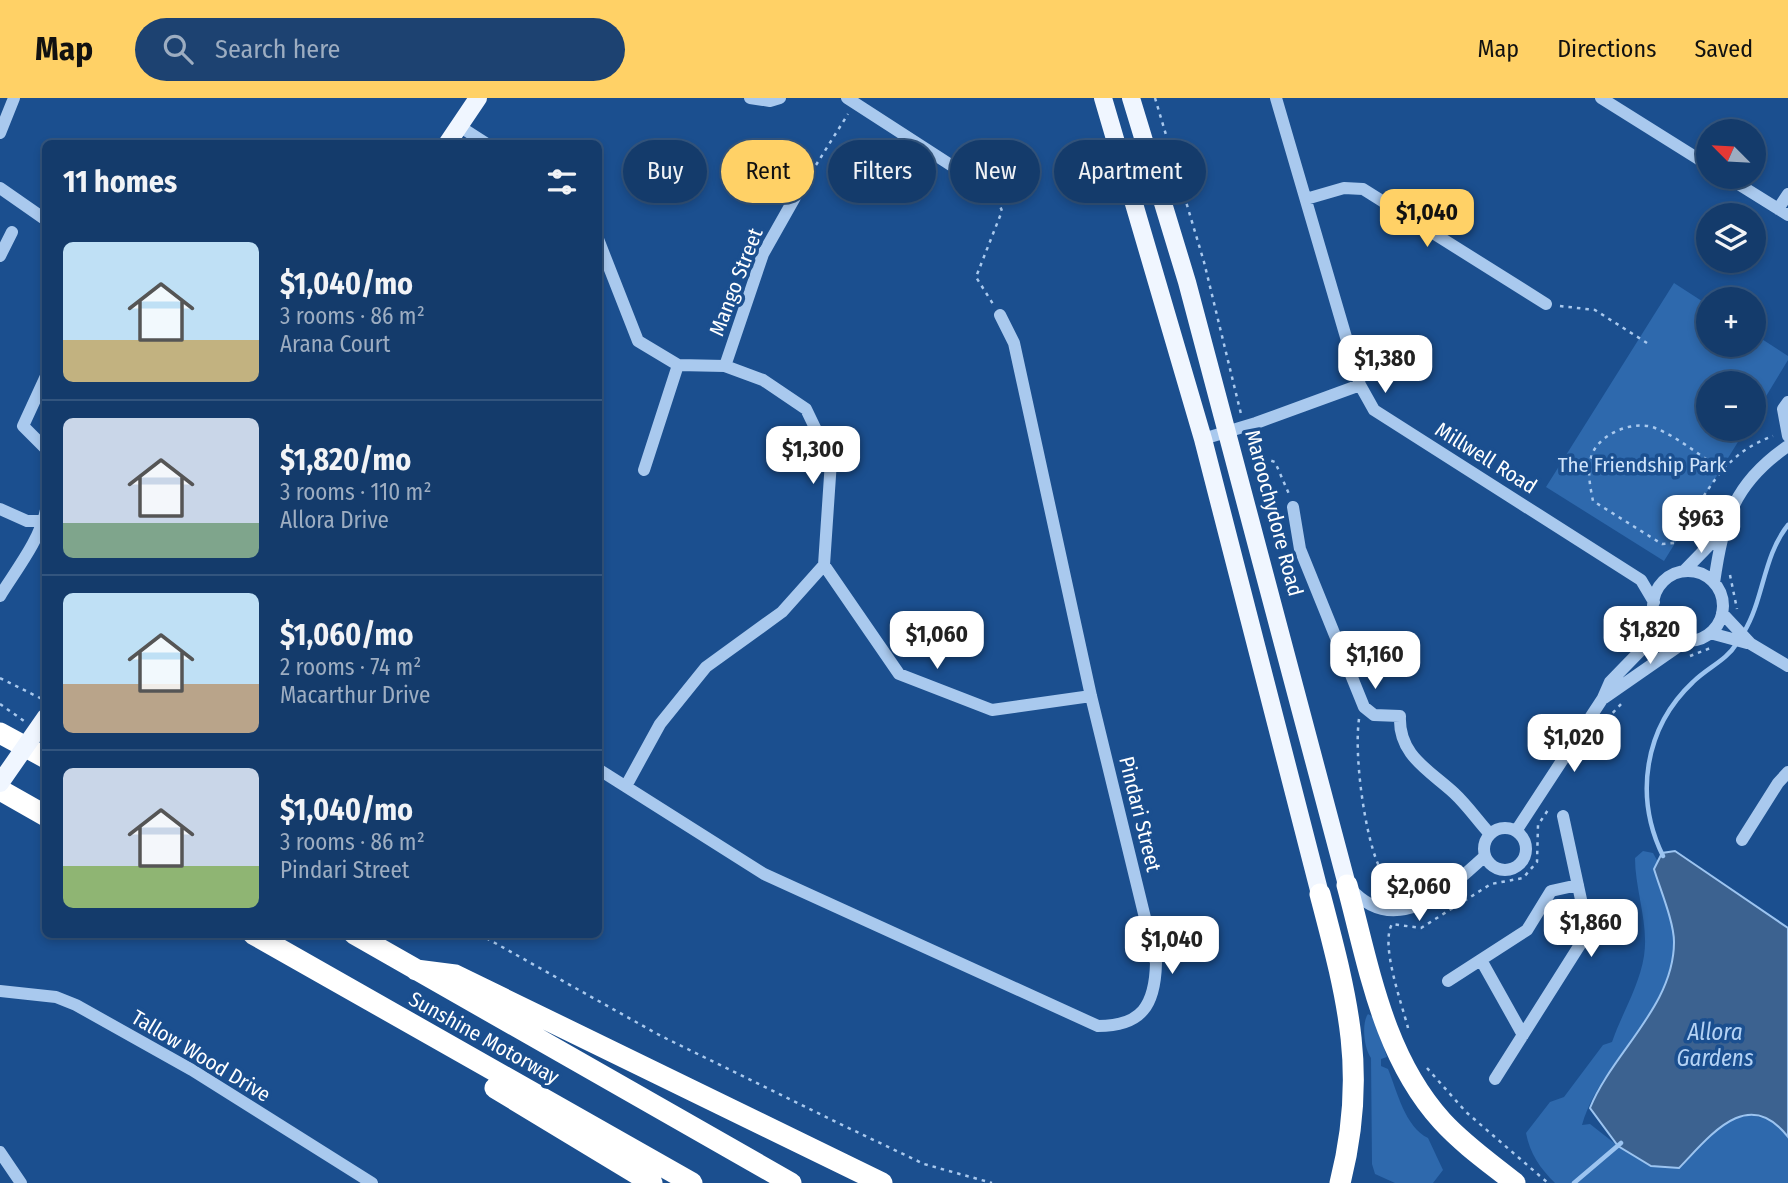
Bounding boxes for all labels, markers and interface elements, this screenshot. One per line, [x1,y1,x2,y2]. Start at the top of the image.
search box [135,18,625,81]
text: Map [35,29,93,69]
icon: search [159,30,197,68]
text: Search here [215,34,340,65]
text: Map [1478,35,1519,63]
text: Directions [1557,35,1656,63]
text: Saved [1694,35,1753,63]
north arrow [1696,119,1766,189]
map controls [1696,119,1766,441]
chip: Buy [623,140,707,203]
chip: Rent [721,140,814,203]
chip: Filters [828,140,936,203]
chip: New [950,140,1040,203]
chip: Apartment [1054,140,1206,203]
icon: filters [543,163,581,201]
text: 11 homes [63,164,177,200]
pin: $1,040 [1370,190,1484,249]
text: $1,040 [1396,198,1458,226]
button: layers [1696,203,1766,273]
street label: Mango Street [704,224,769,340]
text: $1,040/mo [280,266,413,302]
icon: home [119,270,203,354]
button: + [1696,287,1766,357]
text: 3 rooms · 86 m² [280,302,425,330]
text: Arana Court [280,330,390,358]
pin: $1,380 [1328,336,1442,395]
text: $1,380 [1354,344,1416,372]
button: − [1696,371,1766,441]
street label: Millwell Road [1430,417,1542,499]
pin: $1,300 [756,426,870,486]
street label: Maroochydore Road [1239,427,1309,599]
text: $1,300 [782,435,844,463]
text: $1,820/mo [280,442,411,478]
icon: home [119,446,203,530]
park label: The Friendship Park [1558,452,1727,478]
text: 3 rooms · 110 m² [280,478,431,506]
pin: $963 [1660,496,1742,555]
text: $963 [1678,504,1724,532]
text: Allora Drive [280,506,389,534]
pin: $1,820 [1593,606,1707,666]
pin: $1,060 [880,612,994,671]
text: $1,820 [1620,615,1680,643]
text: $1,060/mo [280,617,413,653]
text: $1,060 [906,620,968,648]
icon: home [119,621,203,705]
pin: $1,160 [1318,632,1432,691]
text: $1,160 [1346,640,1404,668]
text: 2 rooms · 74 m² [280,653,421,681]
text: Macarthur Drive [280,681,430,709]
pin: $1,020 [1517,714,1631,774]
text: $1,020 [1544,723,1604,751]
street label: Pindari Street [1113,754,1167,875]
text: $1,040/mo [280,792,413,828]
icon: home [119,796,203,880]
text: 3 rooms · 86 m² [280,828,425,856]
text: Pindari Street [280,856,409,884]
pin: $2,060 [1362,864,1476,923]
text: $2,060 [1387,872,1451,900]
pin: $1,860 [1534,900,1648,959]
text: $1,860 [1560,908,1622,936]
pin: $1,040 [1115,916,1229,976]
text: $1,040 [1141,925,1203,953]
street label: Sunshine Motorway [404,986,564,1090]
street label: Tallow Wood Drive [127,1004,275,1108]
water label: Allora Gardens [1676,1018,1754,1072]

